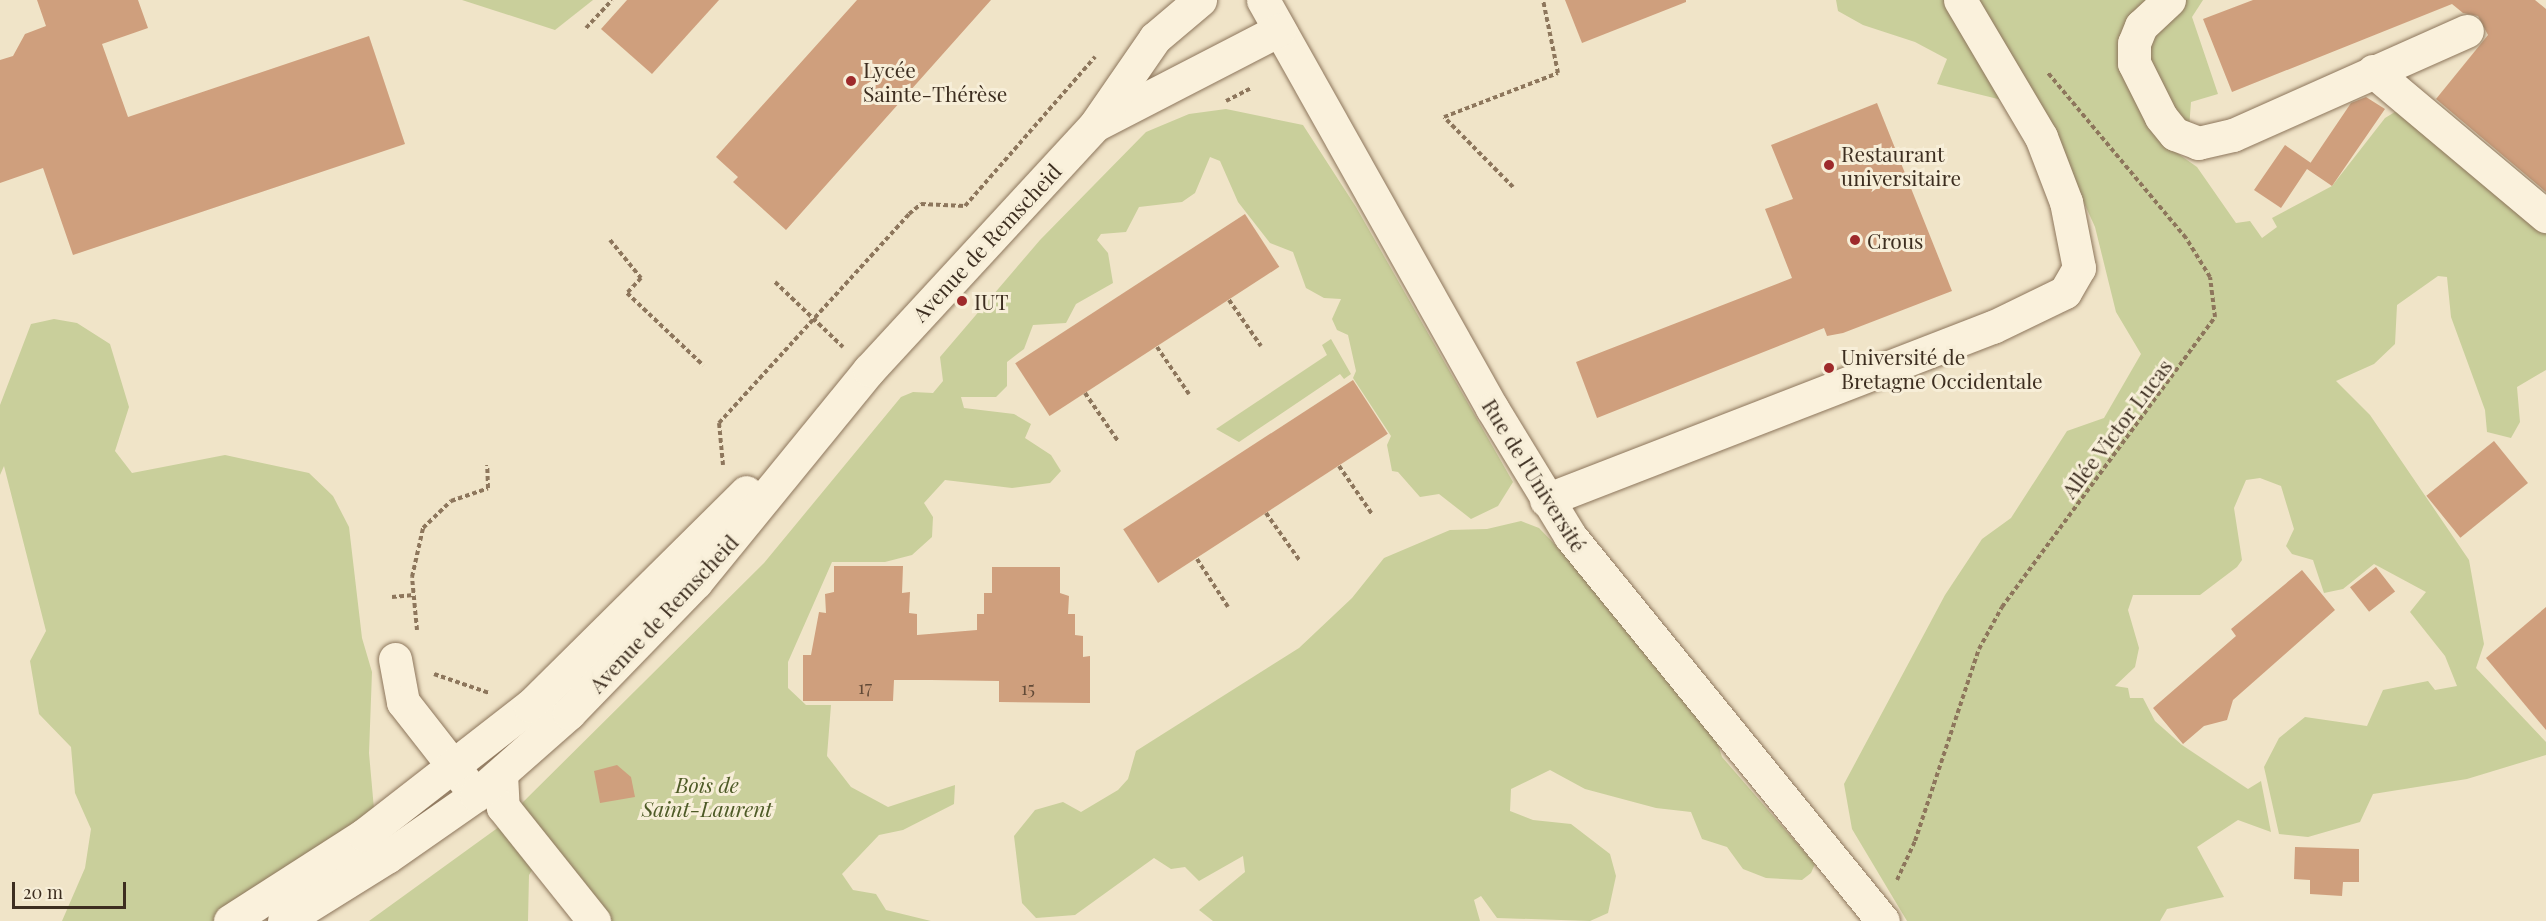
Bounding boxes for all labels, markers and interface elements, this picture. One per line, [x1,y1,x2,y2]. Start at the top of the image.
place label: Lycée Sainte-Thérèse [863,56,1007,106]
marker: Lycée Sainte-Thérèse [844,74,858,88]
place label: Restaurant universitaire [1841,140,1961,190]
street label: Avenue de Remscheid [906,158,1066,326]
marker: Restaurant universitaire [1822,158,1836,172]
place label: Crous [1867,227,1923,253]
marker: Crous [1848,233,1862,247]
place label: IUT [974,288,1008,314]
marker: IUT [955,294,969,308]
place label: Université de Bretagne Occidentale [1841,343,2043,393]
street label: Allée Victor Lucas [2055,353,2177,503]
marker: Université de Bretagne Occidentale [1822,361,1836,375]
street label: Rue de l'Université [1478,394,1592,556]
street label: Avenue de Remscheid [583,529,743,697]
house number: 17 [858,676,872,698]
house number: 15 [1021,677,1035,699]
park label: Bois de Saint-Laurent [642,771,772,821]
scale bar [15,870,129,908]
text: 20 m [23,880,63,904]

